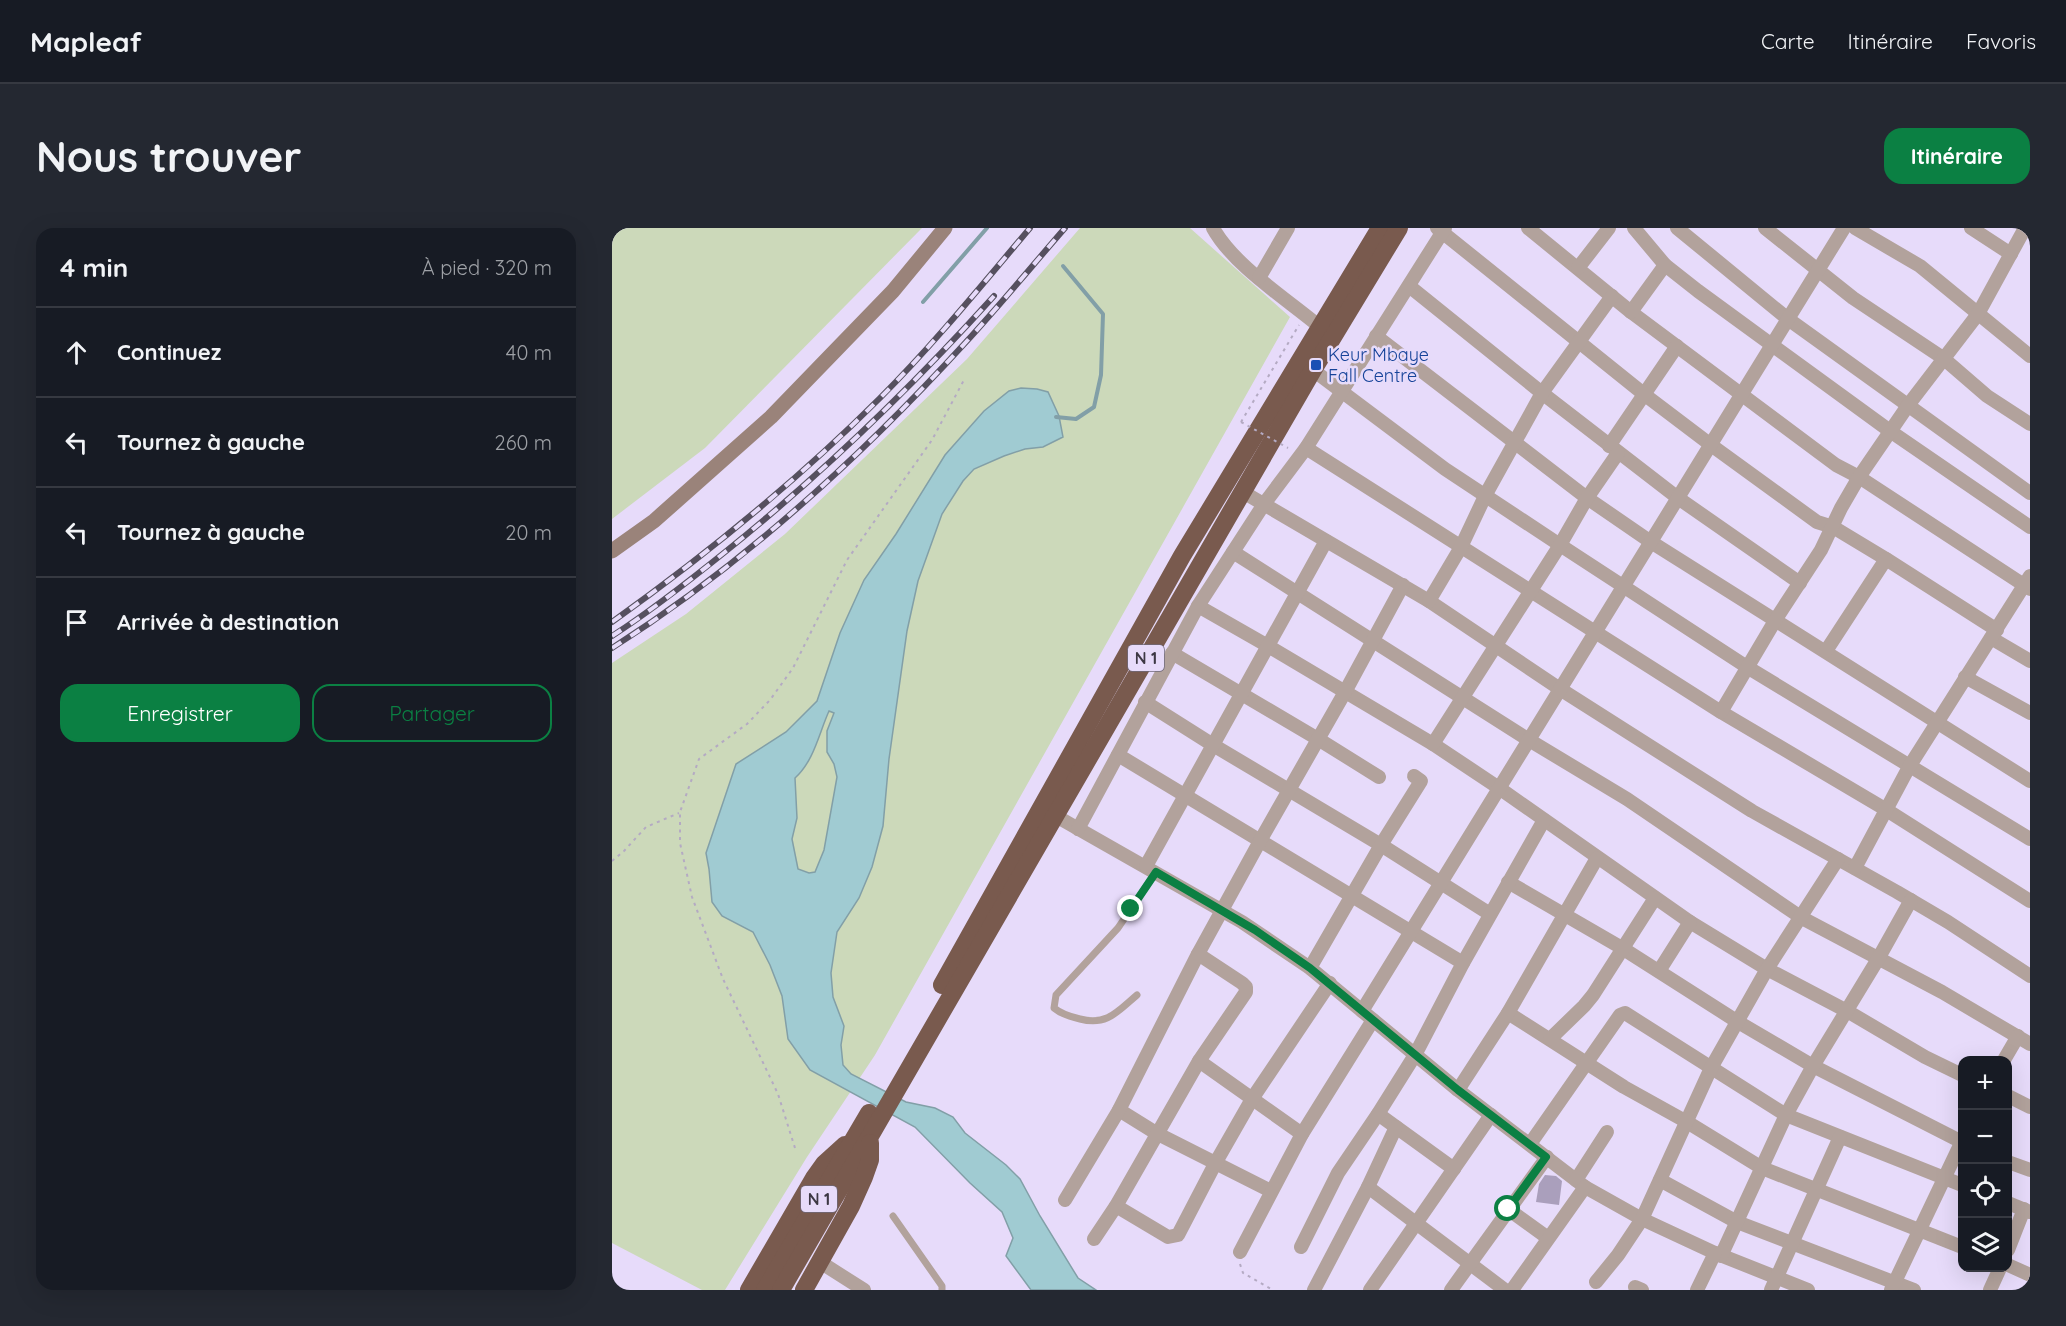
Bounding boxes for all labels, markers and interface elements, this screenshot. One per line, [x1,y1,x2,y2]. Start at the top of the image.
text: Mapleaf [30,24,142,59]
text: Carte [1761,28,1815,54]
text: Itinéraire [1848,28,1933,54]
text: Favoris [1966,28,2036,54]
button: Itinéraire [1884,128,2030,184]
text: Nous trouver [36,130,301,183]
text: 4 min [60,251,128,284]
text: À pied · 320 m [422,255,552,280]
icon: ahead [60,336,93,369]
text: Continuez [117,338,221,366]
text: 40 m [506,340,552,365]
place label: Keur Mbaye Fall Centre [1328,343,1429,387]
marker: Keur Mbaye Fall Centre [1309,358,1323,372]
icon: left [60,426,93,459]
text: Tournez à gauche [117,428,305,456]
text: 260 m [495,430,552,455]
icon: left [60,516,93,549]
text: Tournez à gauche [117,518,305,546]
text: 20 m [505,520,552,545]
icon: arrive [60,606,93,639]
text: Arrivée à destination [117,608,339,636]
road number: N 1 [1128,645,1164,671]
button: Enregistrer [60,684,300,742]
button: Partager [312,684,552,742]
route end [1117,895,1143,921]
map controls [1958,1056,2012,1272]
button: + [1958,1056,2012,1110]
button: − [1958,1110,2012,1164]
button: locate [1958,1164,2012,1218]
road number: N 1 [801,1186,837,1212]
route start [1494,1195,1520,1221]
button: layers [1958,1218,2012,1272]

